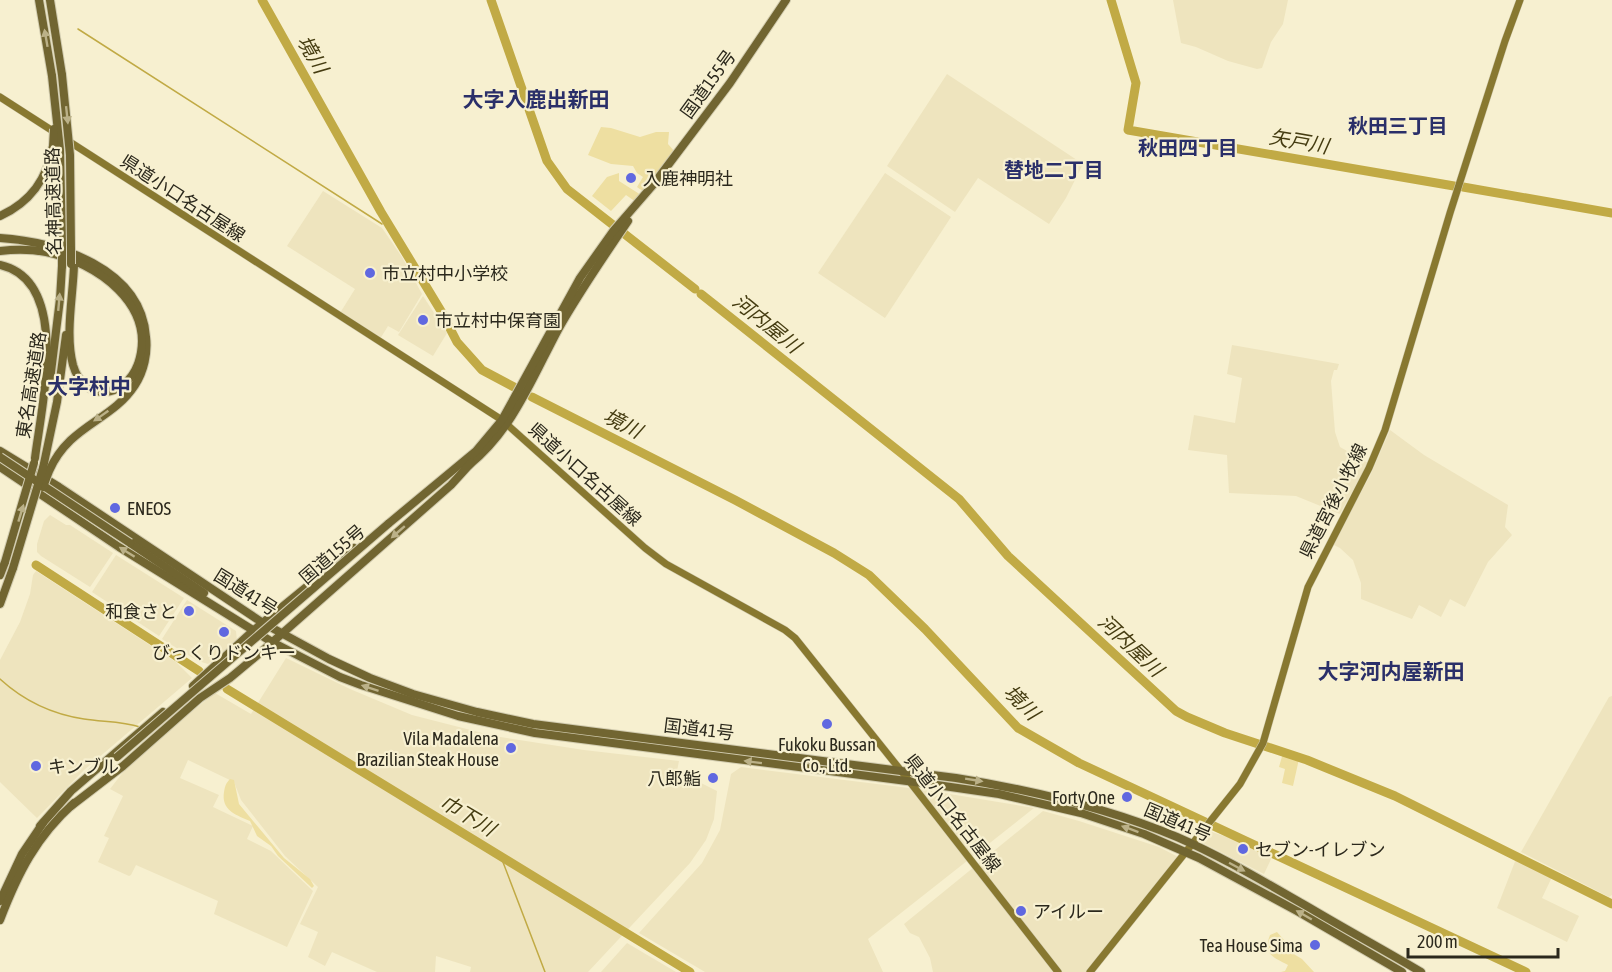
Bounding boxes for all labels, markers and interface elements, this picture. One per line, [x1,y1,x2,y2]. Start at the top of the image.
one-way arrow [41,28,50,47]
water label: 境川 [293,31,334,79]
street label: 国道155号 [676,46,740,122]
district label: 大字入鹿出新田 [463,87,610,111]
one-way arrow [62,105,72,124]
district label: 秋田三丁目 [1348,114,1448,137]
water label: 矢戸川 [1267,124,1333,158]
district label: 秋田四丁目 [1138,136,1238,159]
street label: 名神高速道路 [42,147,64,255]
street label: 県道小口名古屋線 [117,150,249,246]
district label: 替地二丁目 [1004,158,1104,181]
place label: 入鹿神明社 [643,168,733,189]
marker: 入鹿神明社 [624,171,638,185]
place label: 市立村中小学校 [382,263,508,284]
marker: 市立村中小学校 [363,266,377,280]
water label: 河内屋川 [729,289,807,358]
one-way arrow [54,292,64,311]
place label: 市立村中保育園 [435,310,561,331]
marker: 市立村中保育園 [416,313,430,327]
street label: 東名高速道路 [12,330,50,440]
district label: 大字村中 [47,374,131,398]
water label: 境川 [600,404,648,443]
one-way arrow [93,410,109,422]
street label: 県道小口名古屋線 [524,418,646,530]
street label: 県道宮後小牧線 [1295,440,1371,562]
place label: ENEOS [127,498,171,519]
marker: ENEOS [108,501,122,515]
one-way arrow [17,504,26,522]
street label: 国道155号 [295,520,369,588]
one-way arrow [391,525,406,538]
one-way arrow [119,546,135,557]
street label: 国道41号 [210,564,282,620]
place label: 和食さと [105,601,177,622]
marker: 和食さと [182,604,196,618]
water label: 河内屋川 [1094,609,1170,682]
marker: びっくりドンキー [217,625,231,639]
place label: びっくりドンキー [152,642,296,663]
district label: 大字河内屋新田 [1318,659,1465,683]
water label: 境川 [1000,680,1046,726]
one-way arrow [361,683,379,692]
street label: 国道41号 [663,714,735,744]
marker: Fukoku Bussan Co., Ltd. [820,717,834,731]
place label: Vila Madalena Brazilian Steak House [356,728,499,770]
place label: Fukoku Bussan Co., Ltd. [778,734,876,776]
marker: Vila Madalena Brazilian Steak House [504,741,518,755]
street label: 県道小口名古屋線 [900,750,1006,876]
place label: キンブル [48,756,119,777]
one-way arrow [743,757,762,766]
marker: キンブル [29,759,43,773]
place label: 八郎鮨 [647,768,701,789]
marker: 八郎鮨 [706,771,720,785]
one-way arrow [964,776,983,785]
place label: Forty One [1052,787,1115,808]
water label: 巾下川 [436,790,501,841]
marker: Forty One [1120,790,1134,804]
street label: 国道41号 [1141,798,1215,846]
one-way arrow [1120,824,1138,834]
place label: セブン-イレブン [1255,839,1386,860]
marker: セブン-イレブン [1236,842,1250,856]
one-way arrow [1229,862,1246,872]
place label: アイルー [1033,901,1104,922]
marker: アイルー [1014,904,1028,918]
one-way arrow [1296,910,1313,920]
scale bar [1408,921,1558,959]
text: 200 m [1417,931,1458,952]
place label: Tea House Sima [1200,935,1303,956]
marker: Tea House Sima [1308,938,1322,952]

